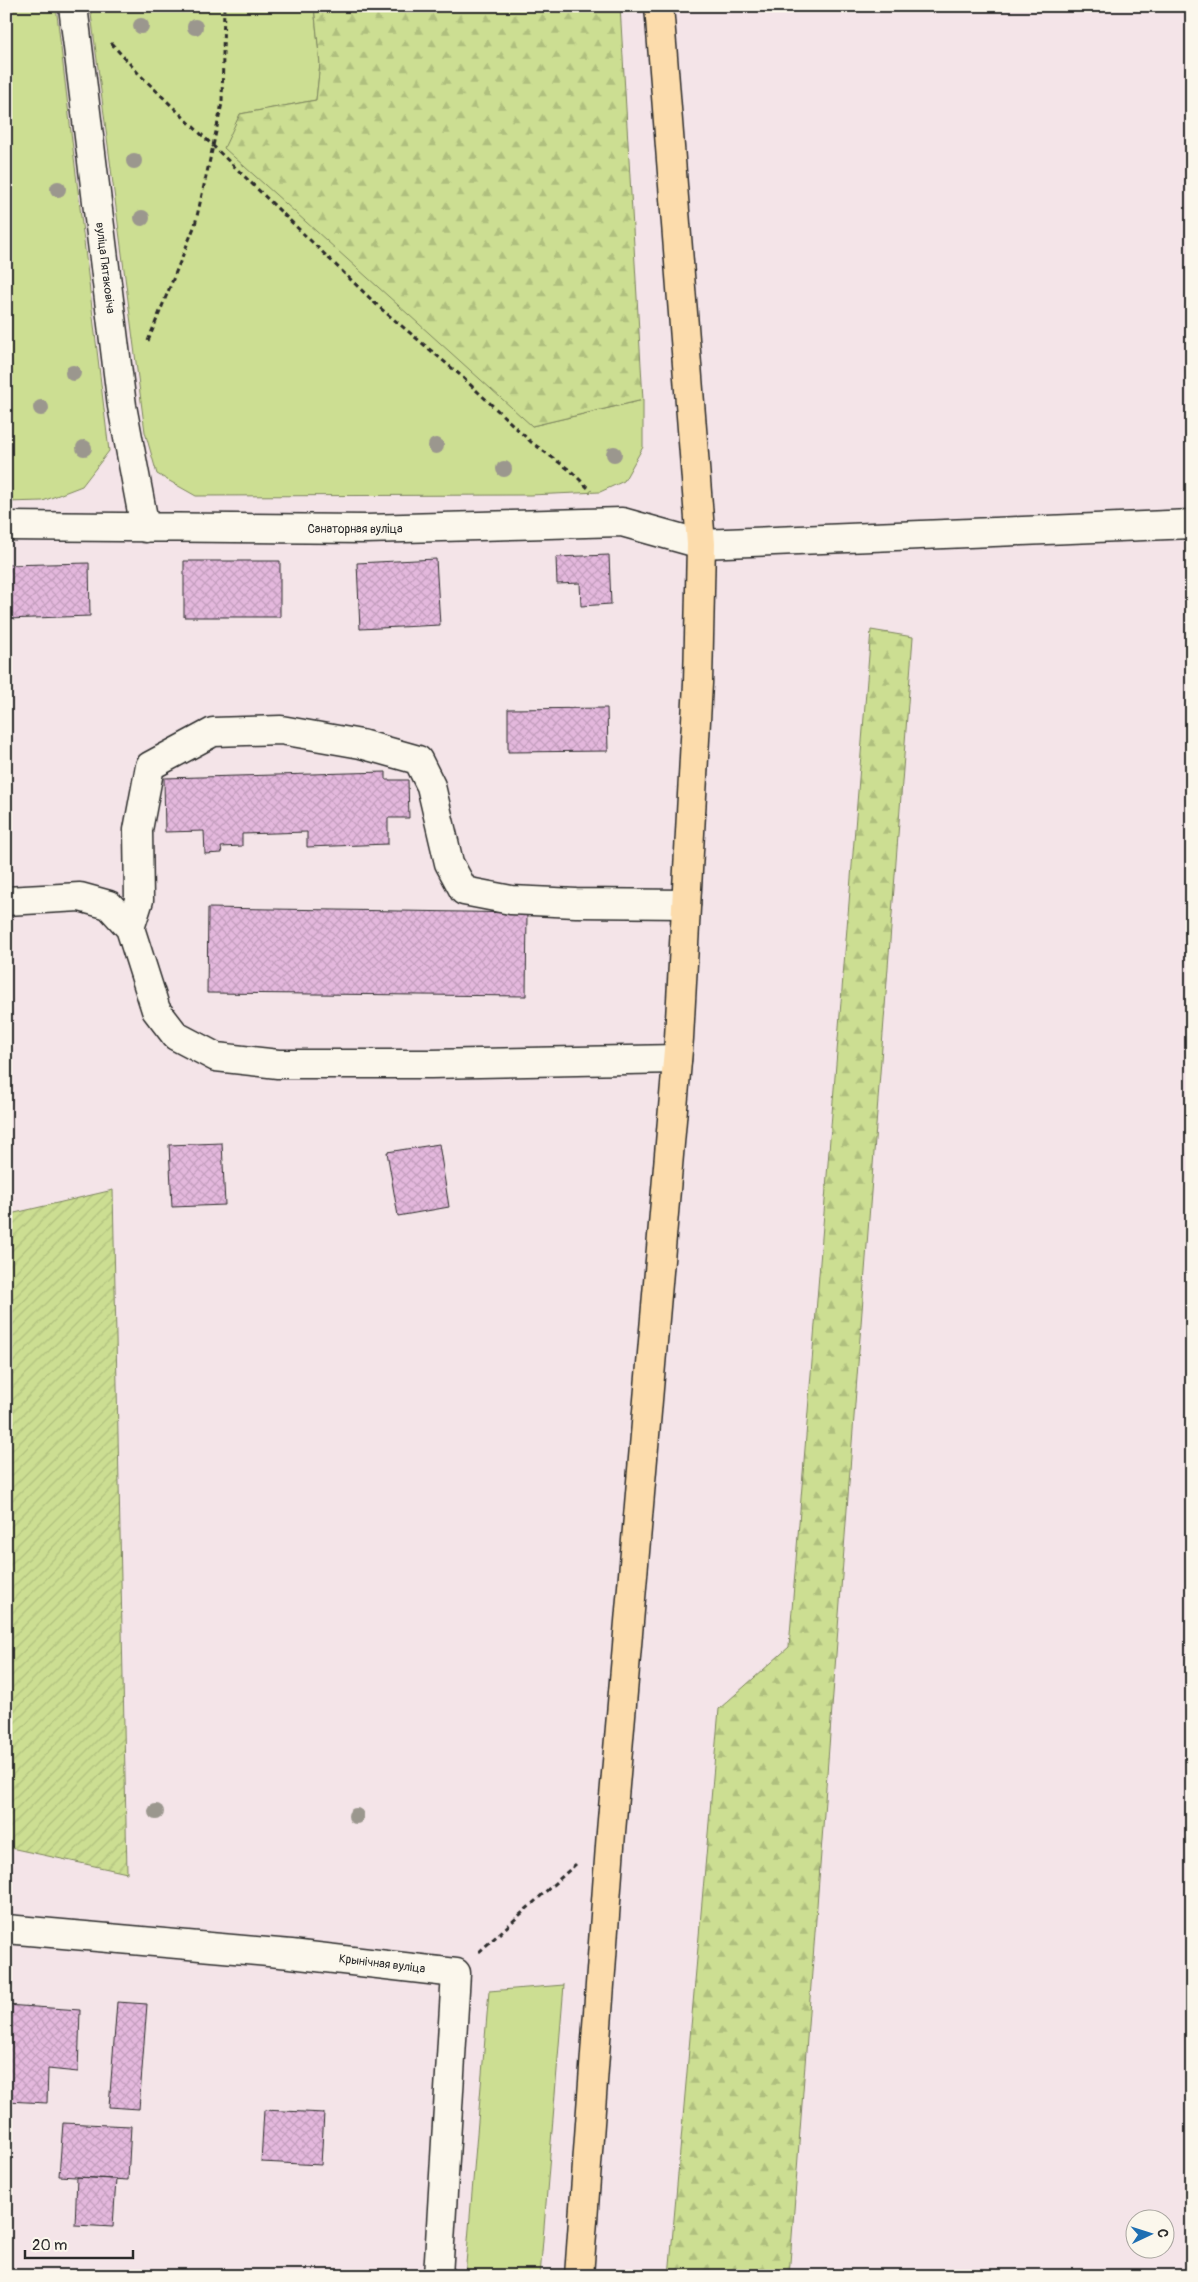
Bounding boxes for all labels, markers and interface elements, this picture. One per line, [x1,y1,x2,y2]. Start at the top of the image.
street label: вуліца Пятаковіча [92,221,118,315]
street label: Санаторная вуліца [307,522,403,537]
street label: Крынічная вуліца [338,1951,426,1977]
north arrow [1126,2210,1176,2260]
scale bar [25,2227,132,2259]
text: С [1154,2228,1171,2238]
text: 20 m [32,2236,67,2255]

